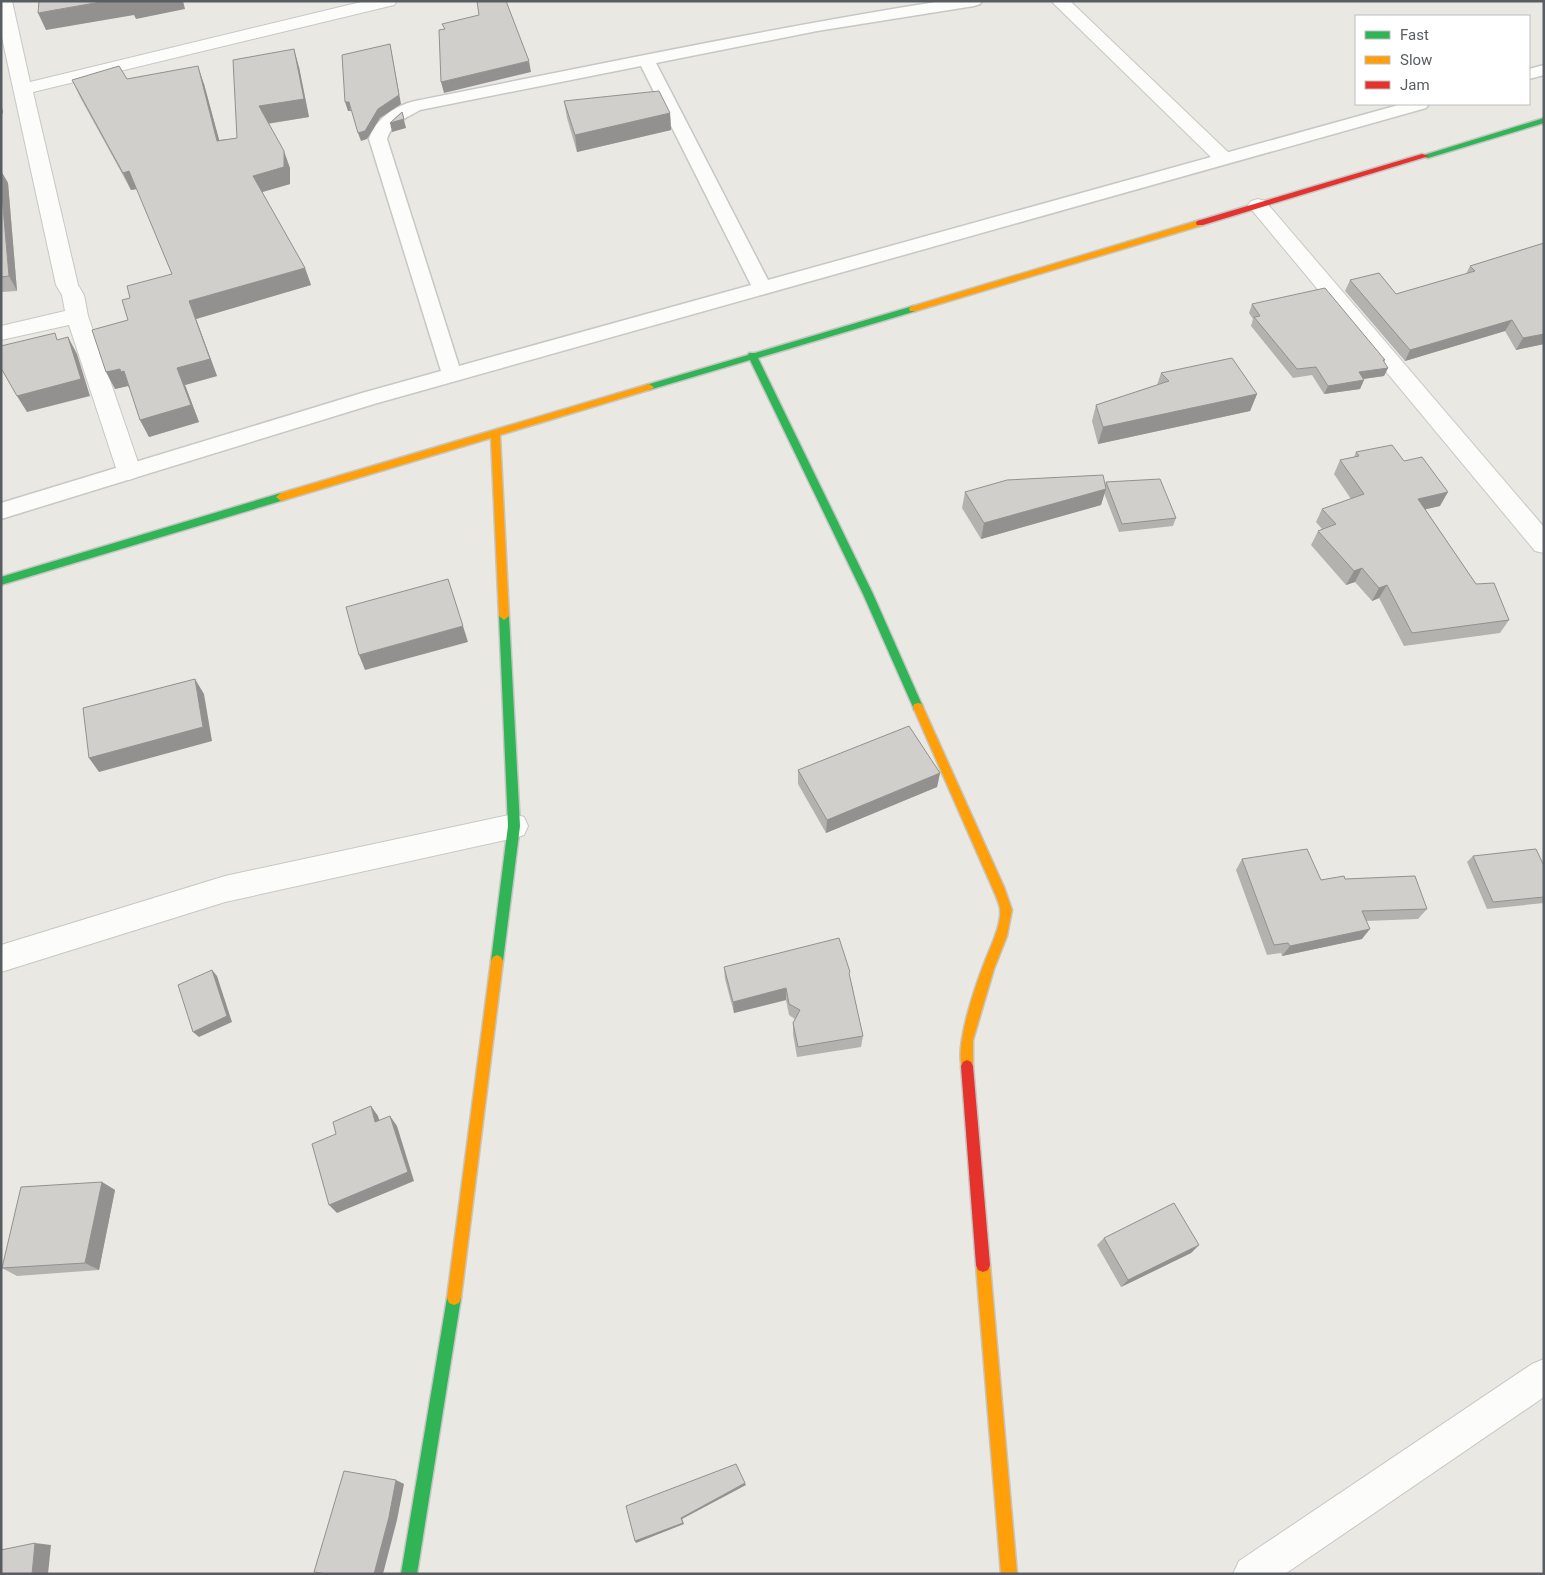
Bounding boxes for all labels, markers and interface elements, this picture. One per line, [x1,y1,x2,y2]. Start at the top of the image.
legend [1355,15,1530,105]
text: Fast [1400,26,1429,44]
text: Slow [1400,51,1432,69]
text: Jam [1400,76,1430,94]

